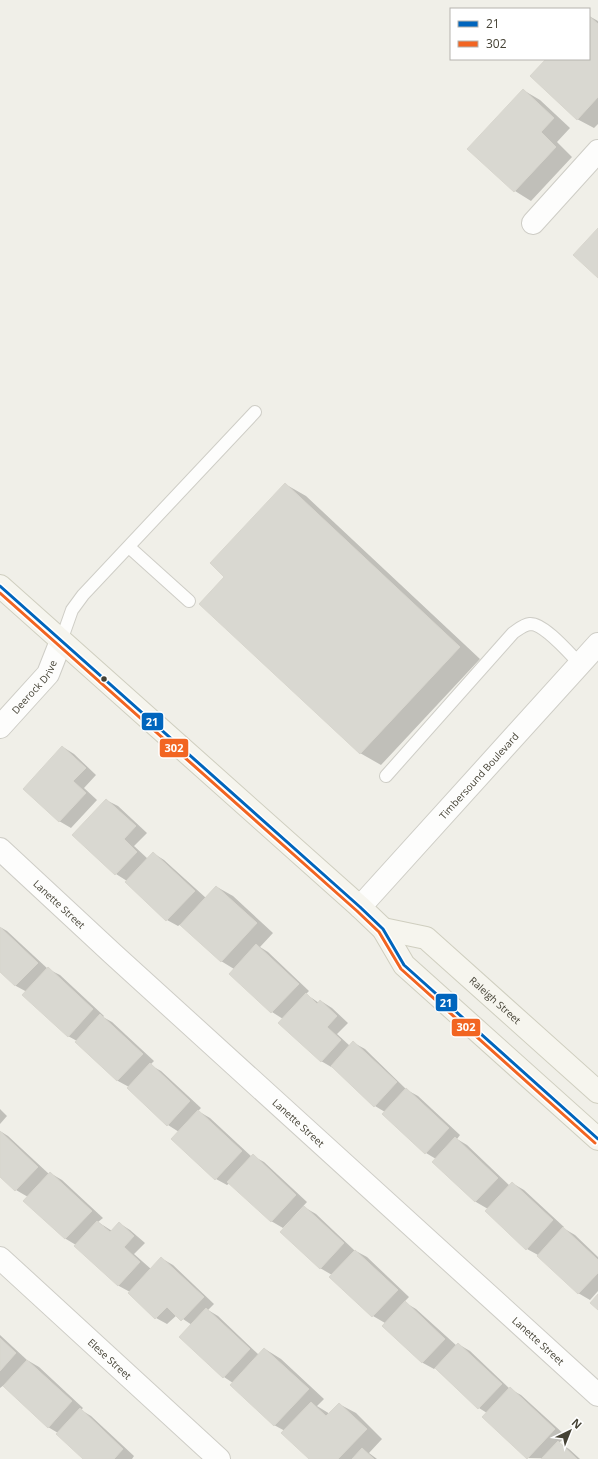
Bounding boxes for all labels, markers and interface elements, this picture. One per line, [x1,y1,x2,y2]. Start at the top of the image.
legend [450,8,590,60]
text: 21 [486,15,500,32]
text: 302 [486,35,507,52]
street label: Deerock Drive [8,658,60,717]
unlabelled marker [99,674,109,684]
line badge: 21 [141,712,164,731]
text: 21 [146,714,158,729]
street label: Timbersound Boulevard [436,729,522,822]
line badge: 302 [159,738,189,758]
text: 302 [165,740,183,755]
street label: Lanette Street [30,877,89,932]
street label: Raleigh Street [467,973,524,1027]
line badge: 21 [435,993,458,1012]
text: 21 [440,995,452,1010]
line badge: 302 [451,1018,481,1037]
text: 302 [457,1019,475,1034]
street label: Lanette Street [269,1095,328,1150]
street label: Lanette Street [509,1313,568,1368]
street label: Elese Street [85,1335,135,1383]
north arrow [550,1411,590,1451]
text: N [569,1415,586,1432]

